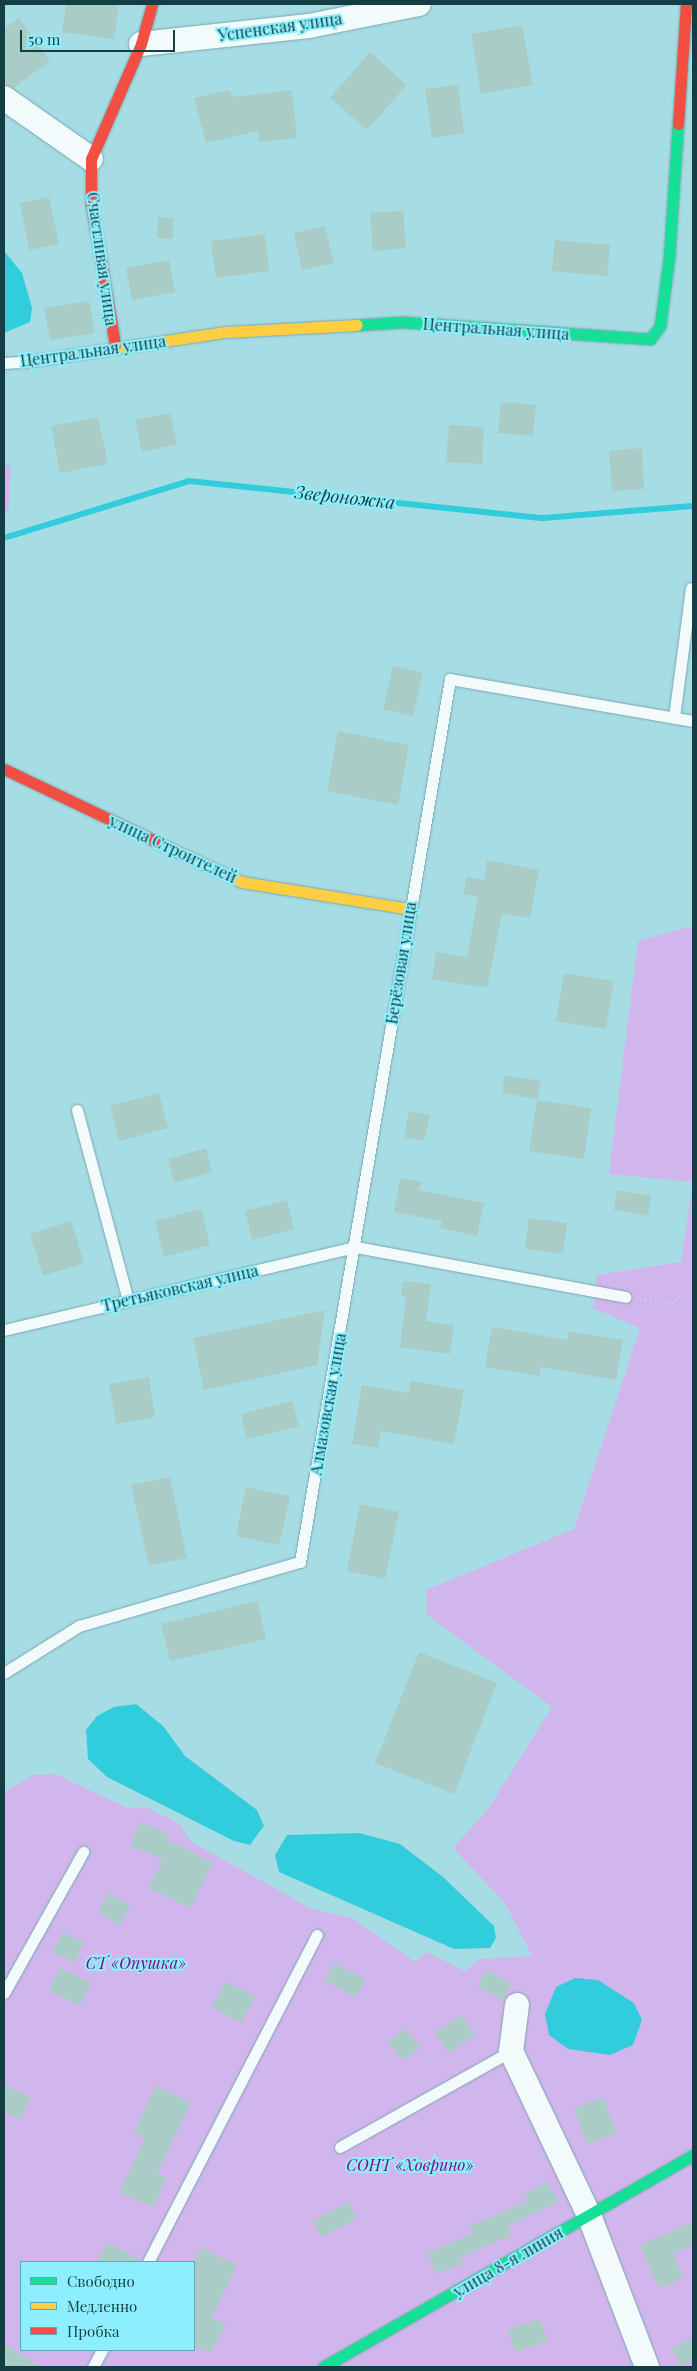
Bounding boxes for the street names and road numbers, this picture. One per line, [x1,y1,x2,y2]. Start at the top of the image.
street label: Успенская улица [217,9,343,45]
street label: Счастливая улица [83,191,121,327]
street label: Центральная улица [422,314,570,344]
street label: Центральная улица [19,331,167,371]
street label: улица Строителей [106,811,240,887]
street label: Берёзовая улица [382,900,420,1026]
street label: Третьяковская улица [100,1261,260,1315]
street label: Алмазовская улица [306,1331,350,1477]
street label: улица 8-я линия [450,2223,566,2301]

